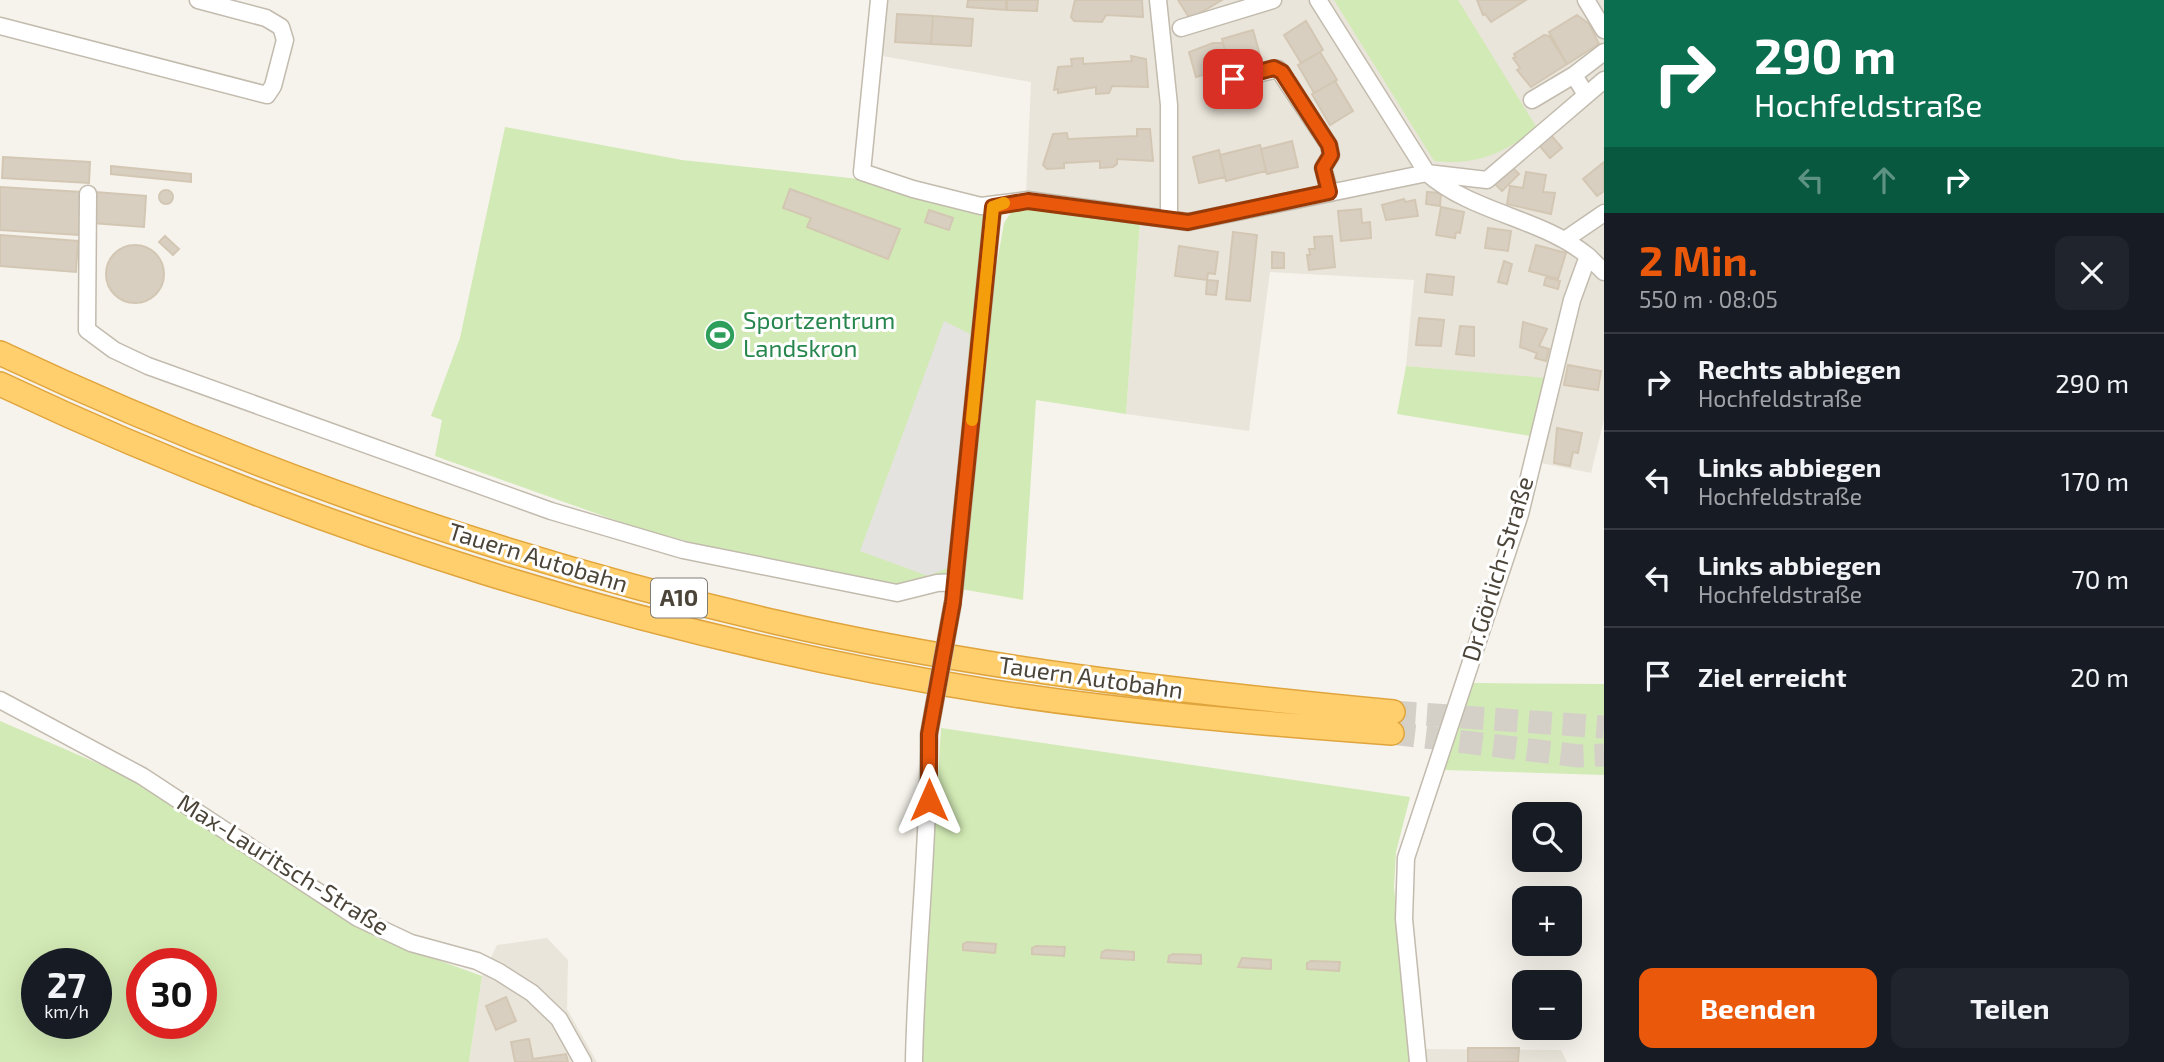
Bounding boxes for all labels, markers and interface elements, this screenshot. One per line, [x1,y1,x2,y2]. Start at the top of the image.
text: 290 m [1754,25,1896,84]
icon: right [1639,28,1730,119]
pin [1203,49,1263,109]
icon: arrive [1214,60,1252,98]
text: Hochfeldstraße [1754,85,1982,123]
icon: left [1792,161,1830,199]
icon: ahead [1865,161,1903,199]
icon: right [1938,161,1976,199]
text: 2 Min. [1639,234,1758,284]
button: close [2055,236,2129,310]
text: 550 m · 08:05 [1639,285,1778,313]
place label: Sportzentrum Landskron [743,305,895,362]
sports icon: Sportzentrum Landskron [703,318,737,352]
text: Rechts abbiegen [1698,353,1901,384]
icon: right [1639,363,1677,401]
text: 290 m [2055,367,2129,398]
text: Hochfeldstraße [1698,384,1862,412]
text: Links abbiegen [1698,451,1882,482]
icon: left [1639,461,1677,499]
text: 170 m [2061,465,2129,496]
street label: Dr.Görlich-Straße [1455,473,1538,664]
text: Hochfeldstraße [1698,482,1862,510]
street label: Tauern Autobahn [445,516,632,598]
text: Links abbiegen [1698,549,1882,580]
icon: left [1639,559,1677,597]
text: 70 m [2071,563,2129,594]
road number: A10 [651,578,707,618]
text: Hochfeldstraße [1698,580,1862,608]
street label: Tauern Autobahn [997,649,1185,704]
icon: arrive [1639,657,1677,695]
text: Ziel erreicht [1698,661,1847,692]
text: 20 m [2070,661,2129,692]
position arrow [892,763,966,837]
street label: Max-Lauritsch-Straße [173,787,395,941]
map controls [1512,802,1582,1040]
button: search [1512,802,1582,872]
button: + [1512,886,1582,956]
speed limit sign: 30 [126,948,217,1039]
text: 27 [47,963,86,1005]
button: Beenden [1639,968,1877,1048]
button: Teilen [1891,968,2129,1048]
button: − [1512,970,1582,1040]
text: km/h [44,1000,89,1022]

